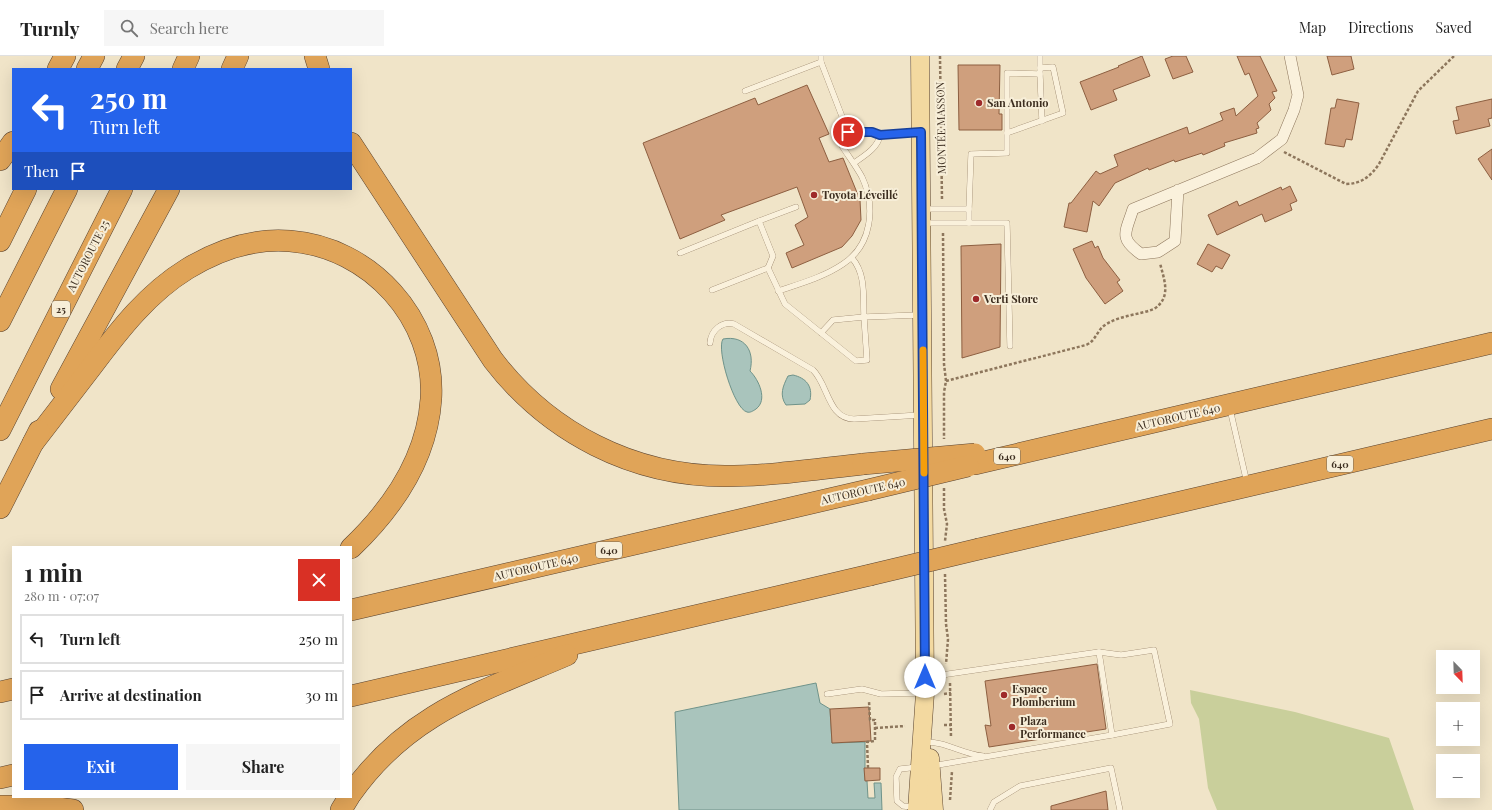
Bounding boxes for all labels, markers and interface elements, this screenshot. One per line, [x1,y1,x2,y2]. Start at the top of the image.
search box [104,10,384,46]
text: Turnly [20,15,80,41]
icon: search [118,17,140,39]
text: Search here [150,18,229,38]
text: Map [1299,18,1326,37]
text: Directions [1348,18,1414,37]
text: Saved [1436,18,1472,37]
text: 250 m [90,79,167,116]
street label: MONTÉE MASSON [932,81,949,174]
icon: left [24,84,76,136]
place label: San Antonio [987,95,1049,110]
marker: San Antonio [974,98,984,108]
text: Turn left [90,115,160,139]
pin [831,115,865,149]
icon: arrive [837,121,859,143]
icon: arrive [67,160,89,182]
text: Then [24,161,59,181]
place label: Toyota Léveillé [822,187,898,202]
marker: Toyota Léveillé [809,190,819,200]
street label: AUTOROUTE 25 [63,217,112,295]
place label: Verti Store [983,291,1039,306]
marker: Verti Store [971,294,981,304]
road number: 25 [52,301,70,317]
street label: AUTOROUTE 640 [1133,399,1222,434]
road number: 640 [994,448,1020,464]
road number: 640 [1327,456,1353,472]
street label: AUTOROUTE 640 [818,473,907,508]
road number: 640 [596,542,622,558]
street label: AUTOROUTE 640 [491,549,580,584]
text: 1 min [24,556,83,588]
button: close [298,559,340,601]
text: 280 m · 07:07 [24,587,99,604]
icon: left [26,628,48,650]
text: Turn left [60,629,121,649]
text: 250 m [299,629,338,649]
north arrow [1436,650,1480,694]
map controls [1436,650,1480,798]
position arrow [904,656,946,698]
place label: Espace Plomberium [1012,681,1076,709]
icon: arrive [26,684,48,706]
text: Arrive at destination [60,685,202,705]
text: 30 m [305,685,338,705]
marker: Espace Plomberium [999,690,1009,700]
button: + [1436,702,1480,746]
place label: Plaza Performance [1020,713,1086,741]
marker: Plaza Performance [1007,722,1017,732]
button: Exit [24,744,178,790]
button: Share [186,744,340,790]
button: − [1436,754,1480,798]

